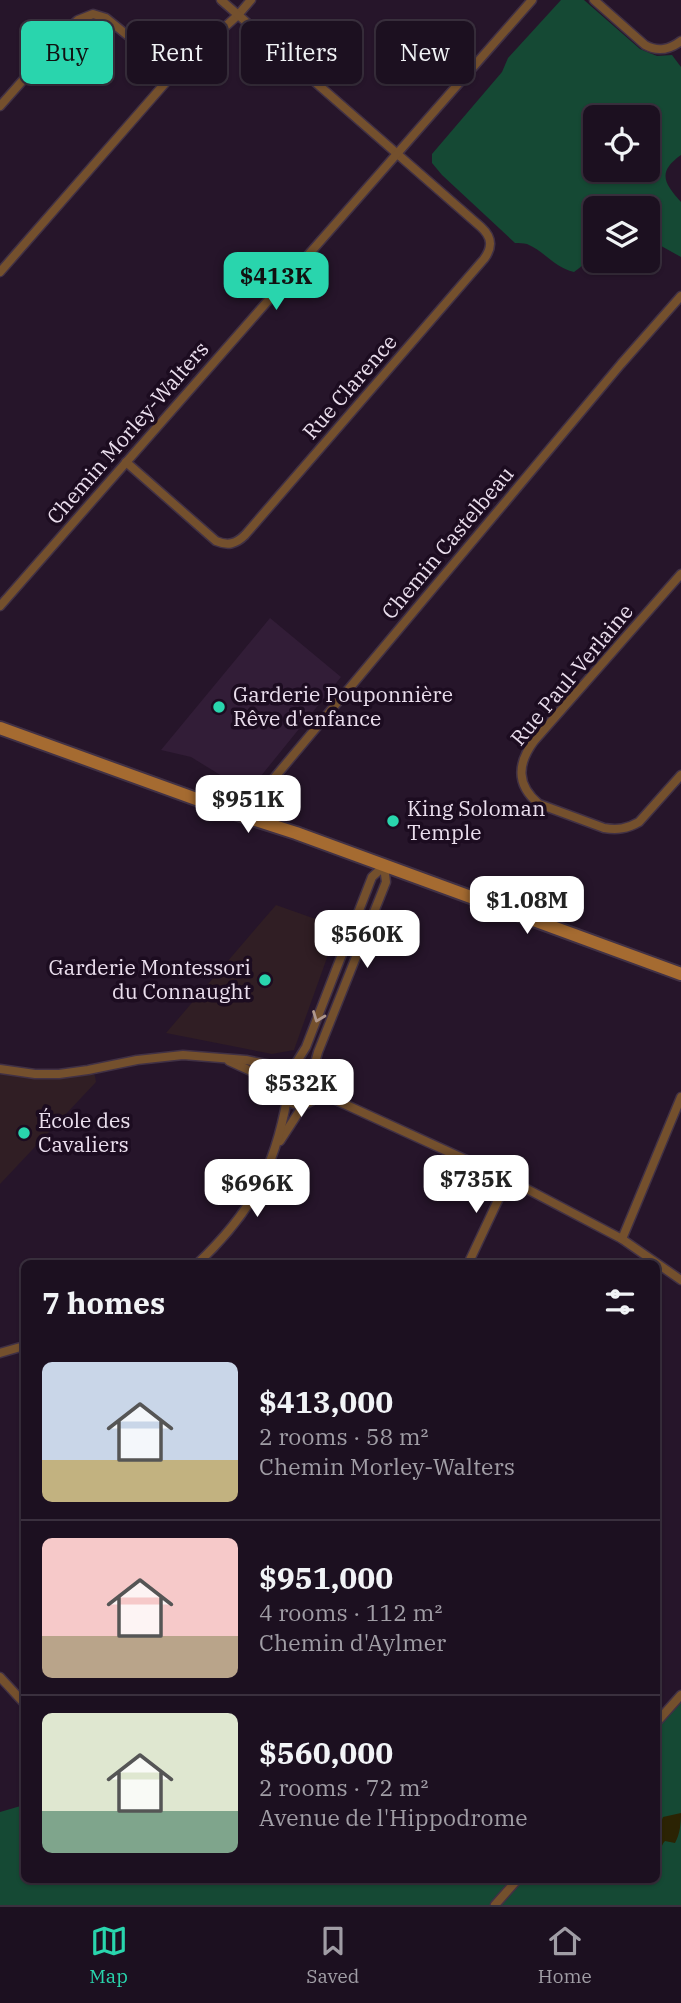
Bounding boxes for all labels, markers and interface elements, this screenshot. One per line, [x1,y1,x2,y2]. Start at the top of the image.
chip: Buy [21,21,113,84]
chip: Rent [127,21,227,84]
chip: Filters [241,21,362,84]
chip: New [376,21,474,84]
map controls [583,105,660,273]
button: locate [583,105,660,182]
button: layers [583,196,660,273]
pin: $413K [227,252,325,312]
text: $413K [240,260,312,290]
street label: Rue Clarence [296,328,403,445]
street label: Chemin Morley-Walters [40,335,214,530]
street label: Chemin Castelbeau [375,460,519,625]
street label: Rue Paul-Verlaine [504,598,639,751]
place label: Garderie Pouponnière Rêve d'enfance [233,680,453,732]
marker: Garderie Pouponnière Rêve d'enfance [211,699,227,715]
pin: $951K [199,776,297,835]
text: $951K [212,783,284,813]
place label: King Soloman Temple [407,794,545,846]
marker: King Soloman Temple [385,813,401,829]
pin: $1.08M [470,876,584,936]
text: $1.08M [486,884,568,914]
pin: $560K [318,911,416,970]
text: $560K [331,918,403,948]
place label: Garderie Montessori du Connaught [48,953,251,1005]
marker: Garderie Montessori du Connaught [257,972,273,988]
one-way arrow [312,1010,326,1022]
pin: $532K [252,1060,350,1119]
text: $532K [265,1067,337,1097]
place label: École des Cavaliers [38,1106,130,1158]
marker: École des Cavaliers [16,1125,32,1141]
pin: $735K [427,1156,525,1215]
pin: $696K [208,1160,306,1219]
text: $735K [440,1163,512,1193]
text: $696K [221,1167,293,1197]
text: 7 homes [42,1283,165,1322]
icon: filters [601,1283,639,1321]
text: $413,000 [259,1382,393,1421]
icon: home [98,1390,182,1474]
text: 2 rooms · 58 m² [259,1421,429,1451]
text: Chemin Morley-Walters [259,1451,515,1481]
text: $951,000 [259,1558,393,1597]
icon: home [98,1566,182,1650]
text: 4 rooms · 112 m² [259,1597,442,1627]
text: Chemin d'Aylmer [259,1627,446,1657]
text: $560,000 [259,1733,393,1772]
icon: home [98,1741,182,1825]
text: 2 rooms · 72 m² [259,1772,429,1802]
text: Avenue de l'Hippodrome [259,1802,528,1832]
tab: Map [89,1922,128,1988]
tab: Saved [306,1922,359,1988]
tab: Home [538,1922,592,1988]

